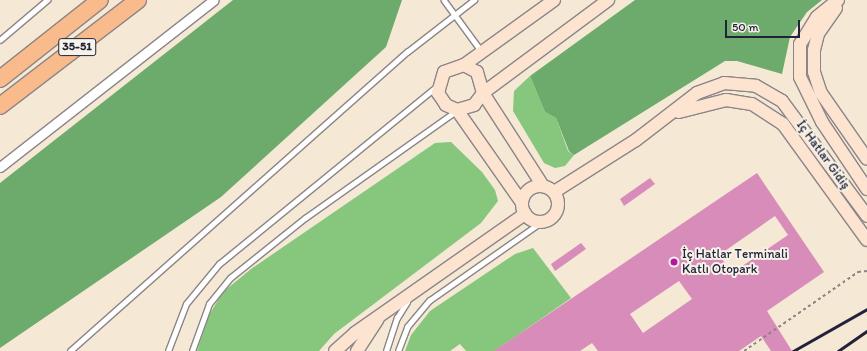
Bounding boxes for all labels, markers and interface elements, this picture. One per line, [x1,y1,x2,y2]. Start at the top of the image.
scale bar [727,12,802,38]
text: 50 m [732,20,758,34]
road number: 35-51 [58,37,96,57]
street label: İç Hatlar Gidiş [793,118,853,192]
place label: İç Hatlar Terminali Katlı Otopark [682,247,787,278]
marker: İç Hatlar Terminali Katlı Otopark [669,257,679,267]

